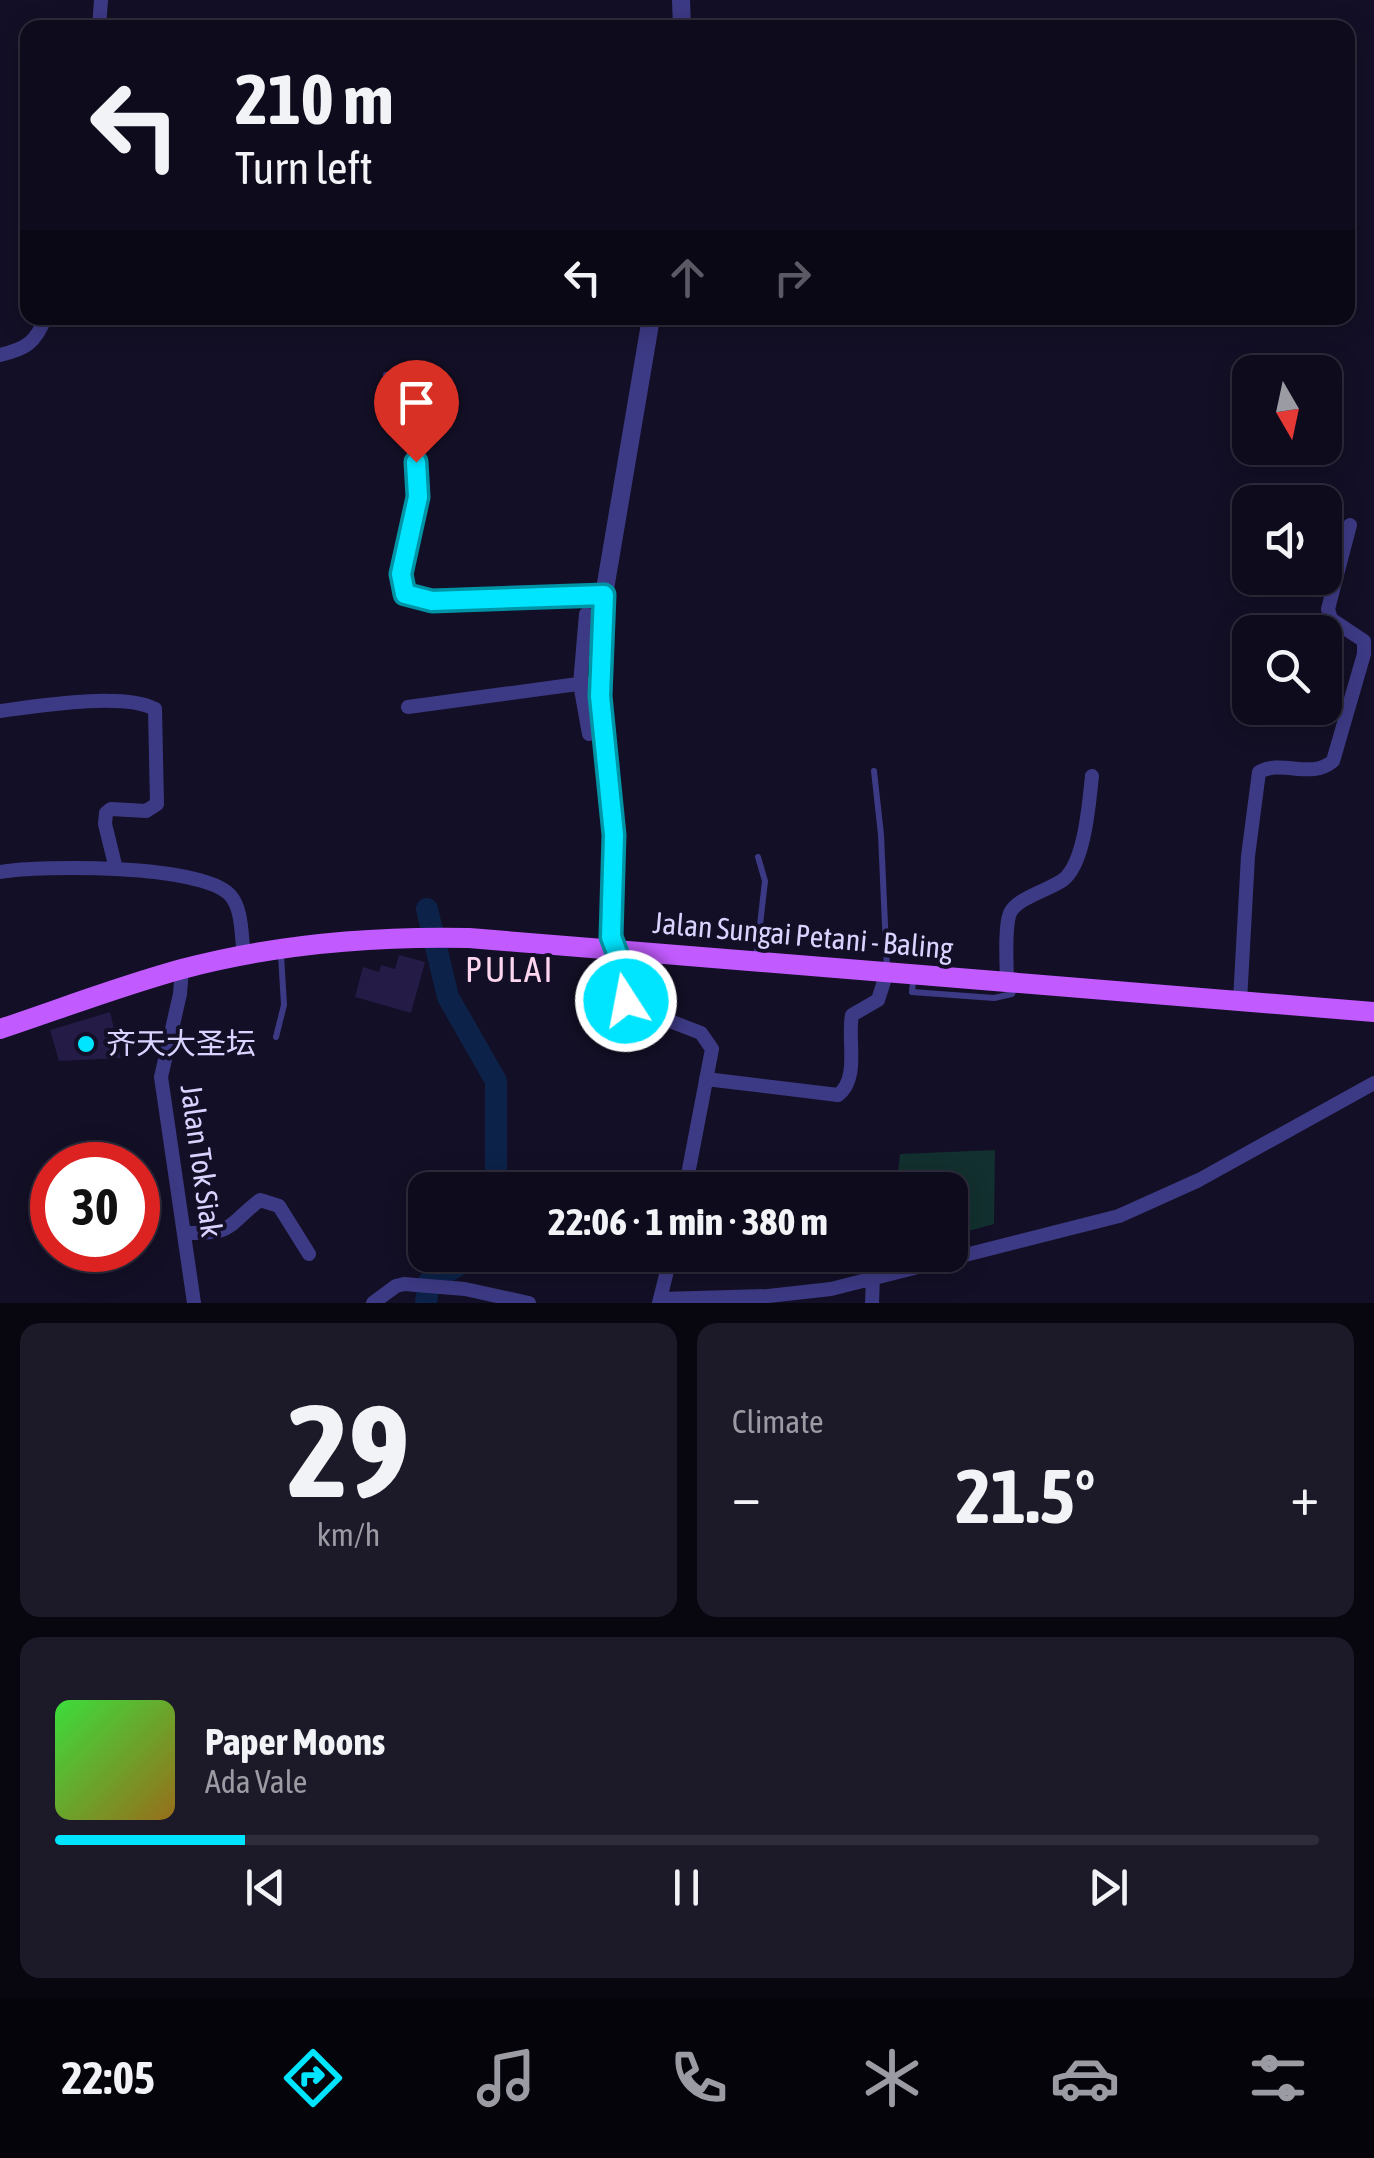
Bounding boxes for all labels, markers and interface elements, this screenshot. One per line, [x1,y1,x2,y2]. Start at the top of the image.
text: 210 m [235,59,394,139]
icon: left [70,60,200,190]
text: Turn left [235,142,373,194]
icon: left [555,250,610,305]
icon: ahead [660,250,715,305]
icon: right [765,250,820,305]
north arrow [1232,355,1342,465]
map controls [1232,355,1342,725]
pin [374,360,459,463]
icon: arrive [389,375,444,430]
button: sound [1232,485,1342,595]
button: search [1232,615,1342,725]
street label: Jalan Sungai Petani - Baling [652,905,955,965]
district label: PULAI [465,949,555,989]
position arrow [574,949,678,1053]
place label: 齐天大圣坛 [106,1026,256,1060]
marker: 齐天大圣坛 [75,1033,97,1055]
street label: Jalan Tok Siak [174,1082,230,1239]
speed limit sign: 30 [30,1142,160,1272]
text: 22:06 · 1 min · 380 m [548,1200,828,1243]
text: 29 [287,1376,410,1525]
text: Climate [732,1403,824,1440]
text: 21.5° [956,1453,1095,1539]
text: − [732,1464,761,1527]
text: + [1290,1464,1319,1527]
text: km/h [317,1516,380,1553]
text: Paper Moons [205,1720,385,1763]
text: Ada Vale [205,1763,307,1800]
icon: previous [238,1860,293,1915]
icon: pause [659,1860,714,1915]
icon: next [1081,1860,1136,1915]
icon: directions [278,2043,348,2113]
icon: music [471,2043,541,2113]
icon: phone [664,2043,734,2113]
icon: climate [857,2043,927,2113]
icon: car [1050,2043,1120,2113]
icon: filters [1243,2043,1313,2113]
text: 22:05 [61,2052,155,2104]

